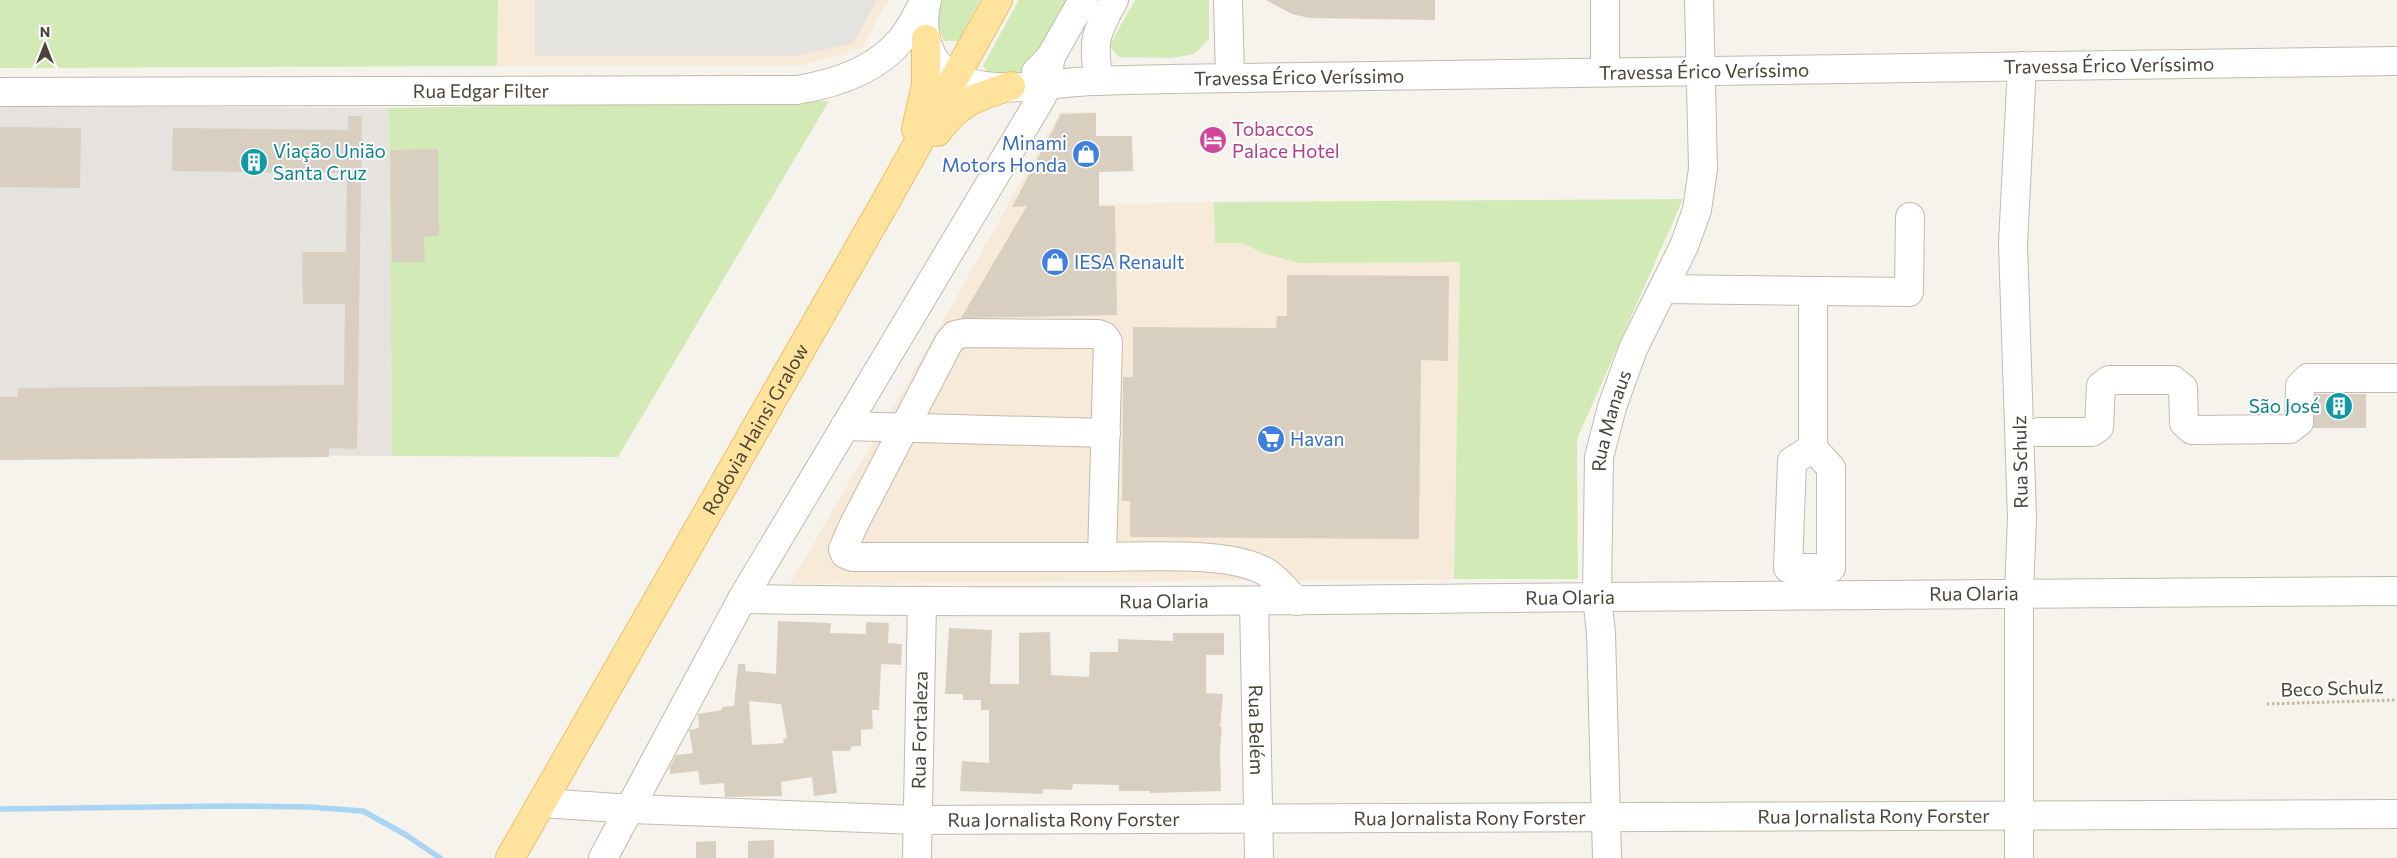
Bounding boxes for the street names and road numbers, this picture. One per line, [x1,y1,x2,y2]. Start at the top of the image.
street label: Travessa Érico Veríssimo [2004,52,2214,78]
street label: Travessa Érico Veríssimo [1599,58,1809,84]
street label: Travessa Érico Veríssimo [1194,64,1405,90]
street label: Rua Edgar Filter [413,79,550,102]
street label: Rodovia Hainsi Gralow [697,339,813,519]
street label: Rua Manaus [1587,367,1635,472]
street label: Rua Schulz [2007,415,2032,509]
street label: Rua Olaria [1929,581,2019,605]
street label: Rua Olaria [1525,585,1615,609]
street label: Rua Olaria [1119,589,1209,612]
street label: Rua Fortaleza [906,671,932,789]
street label: Beco Schulz [2280,674,2384,701]
street label: Rua Belém [1245,684,1269,775]
street label: Rua Jornalista Rony Forster [1757,804,1990,828]
street label: Rua Jornalista Rony Forster [1353,805,1586,829]
street label: Rua Jornalista Rony Forster [947,807,1180,831]

